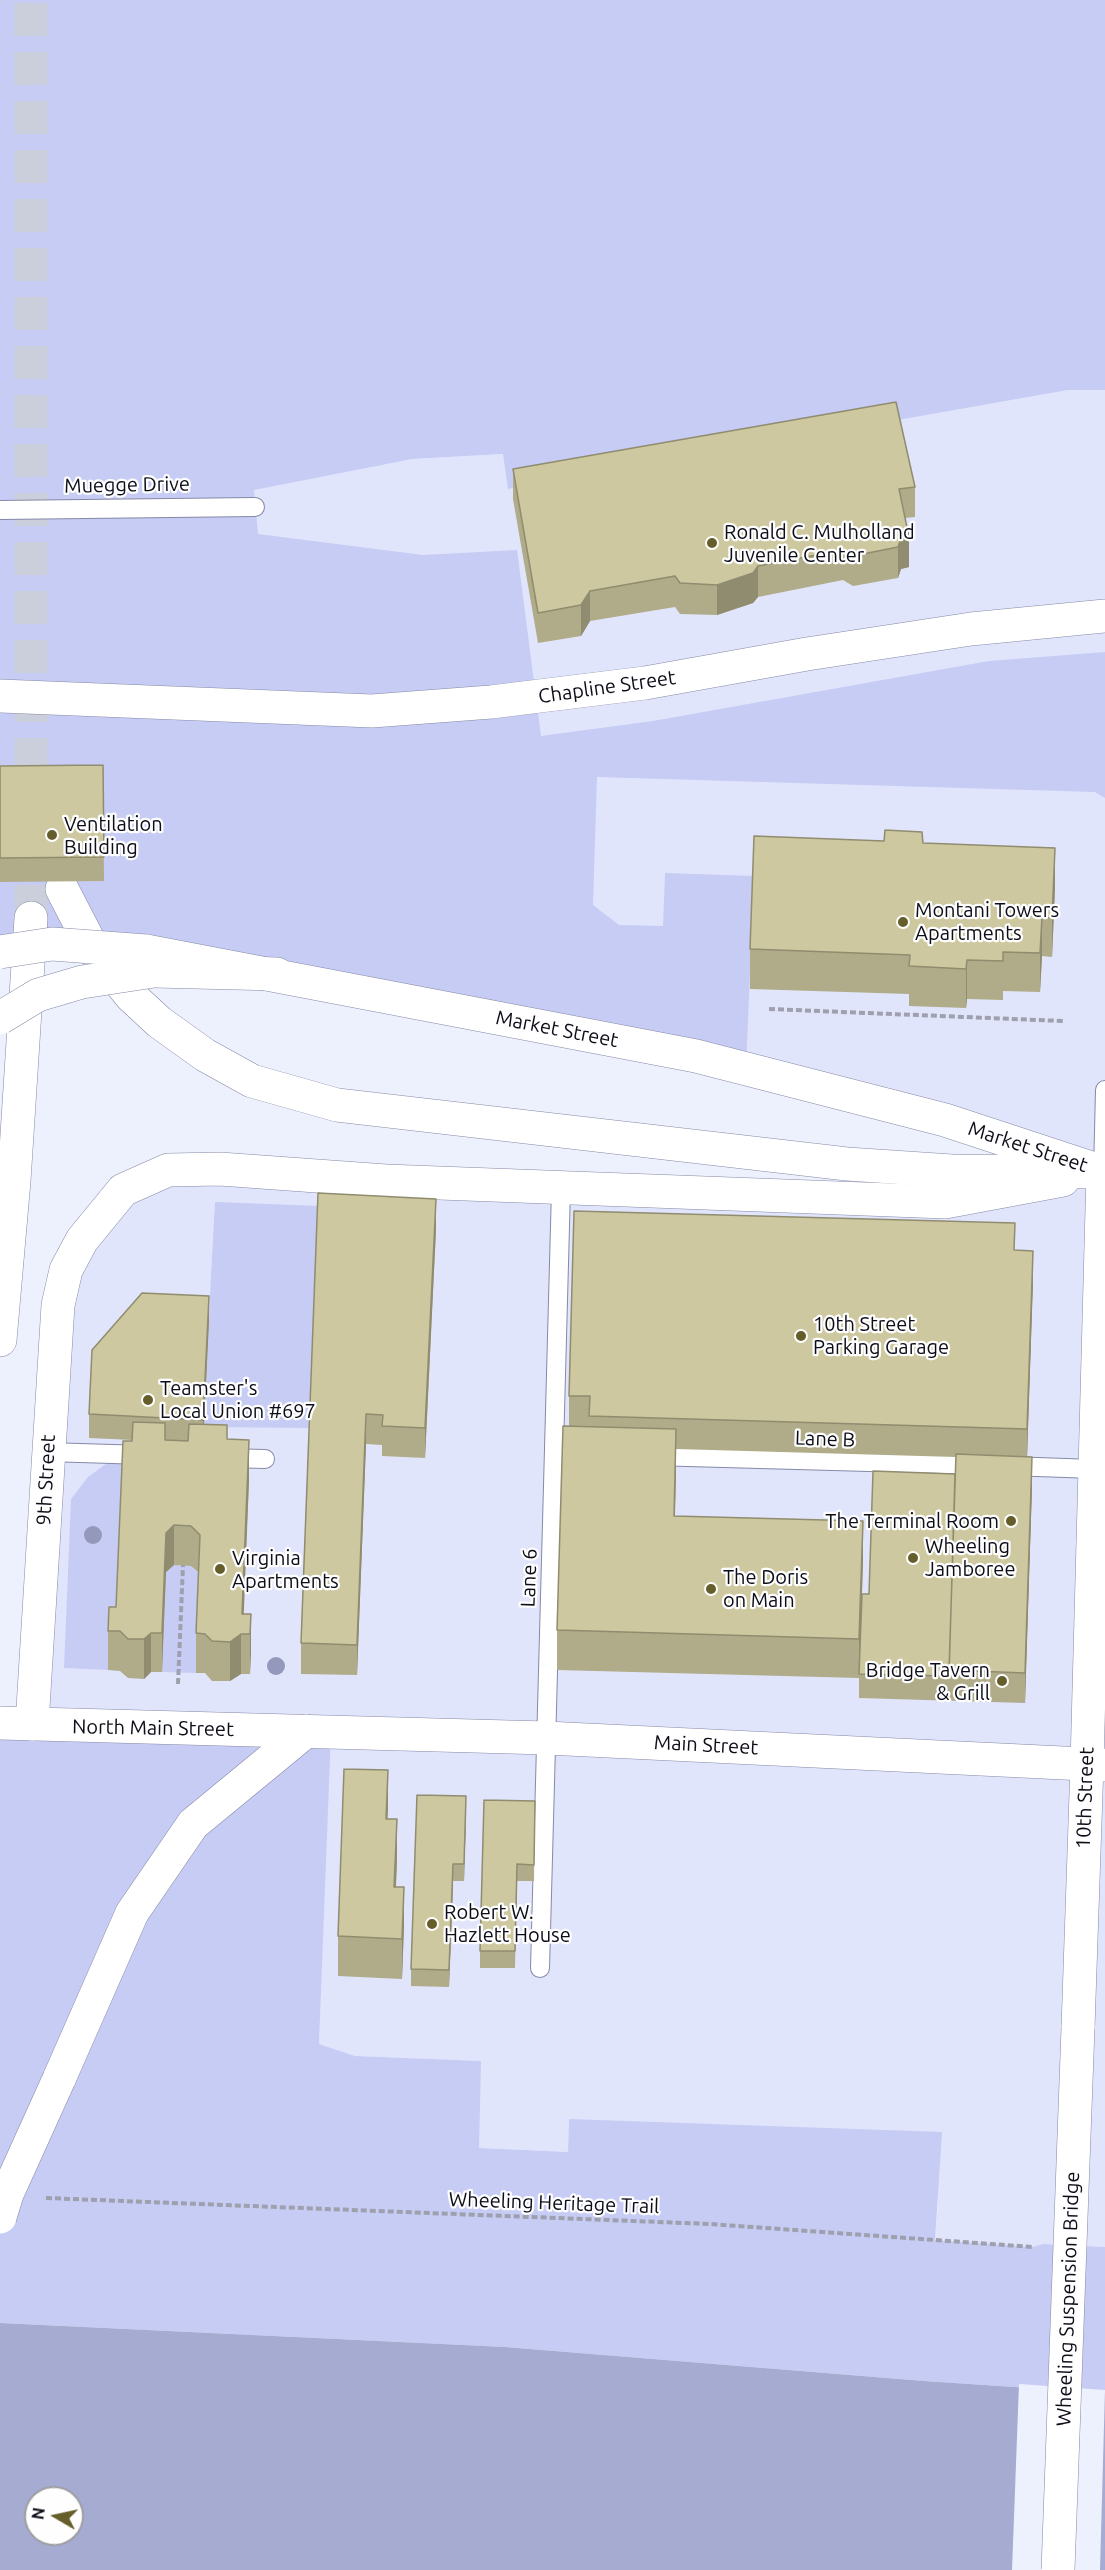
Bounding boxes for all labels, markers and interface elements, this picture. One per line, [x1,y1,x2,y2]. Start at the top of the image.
street label: Muegge Drive [64,472,190,498]
place label: Ronald C. Mulholland Juvenile Center [724,520,915,567]
marker: Ronald C. Mulholland Juvenile Center [705,536,719,550]
street label: Chapline Street [537,665,677,709]
place label: Ventilation Building [64,812,163,859]
marker: Ventilation Building [45,828,59,842]
place label: Montani Towers Apartments [915,898,1059,945]
marker: Montani Towers Apartments [896,915,910,929]
street label: Market Street [494,1005,620,1053]
street label: Market Street [965,1116,1091,1178]
place label: 10th Street Parking Garage [813,1312,949,1359]
marker: 10th Street Parking Garage [794,1329,808,1343]
place label: Teamster's Local Union #697 [160,1376,316,1423]
marker: Teamster's Local Union #697 [141,1393,155,1407]
street label: Lane B [794,1426,856,1452]
street label: 9th Street [32,1434,60,1526]
place label: The Terminal Room [825,1509,999,1533]
marker: The Terminal Room [1004,1514,1018,1528]
place label: Wheeling Jamboree [925,1534,1015,1581]
place label: Virginia Apartments [232,1546,339,1593]
street label: Lane 6 [516,1548,542,1608]
marker: Wheeling Jamboree [906,1551,920,1565]
marker: Virginia Apartments [213,1562,227,1576]
place label: The Doris on Main [723,1565,808,1612]
marker: The Doris on Main [704,1582,718,1596]
place label: Bridge Tavern & Grill [866,1658,990,1705]
marker: Bridge Tavern & Grill [995,1674,1009,1688]
street label: North Main Street [72,1715,234,1741]
street label: Main Street [653,1730,759,1760]
street label: 10th Street [1071,1746,1099,1850]
place label: Robert W. Hazlett House [444,1900,571,1947]
marker: Robert W. Hazlett House [425,1917,439,1931]
street label: Wheeling Suspension Bridge [1052,2171,1084,2427]
street label: Wheeling Heritage Trail [448,2187,660,2219]
north arrow [24,2486,84,2546]
text: N [28,2506,48,2521]

